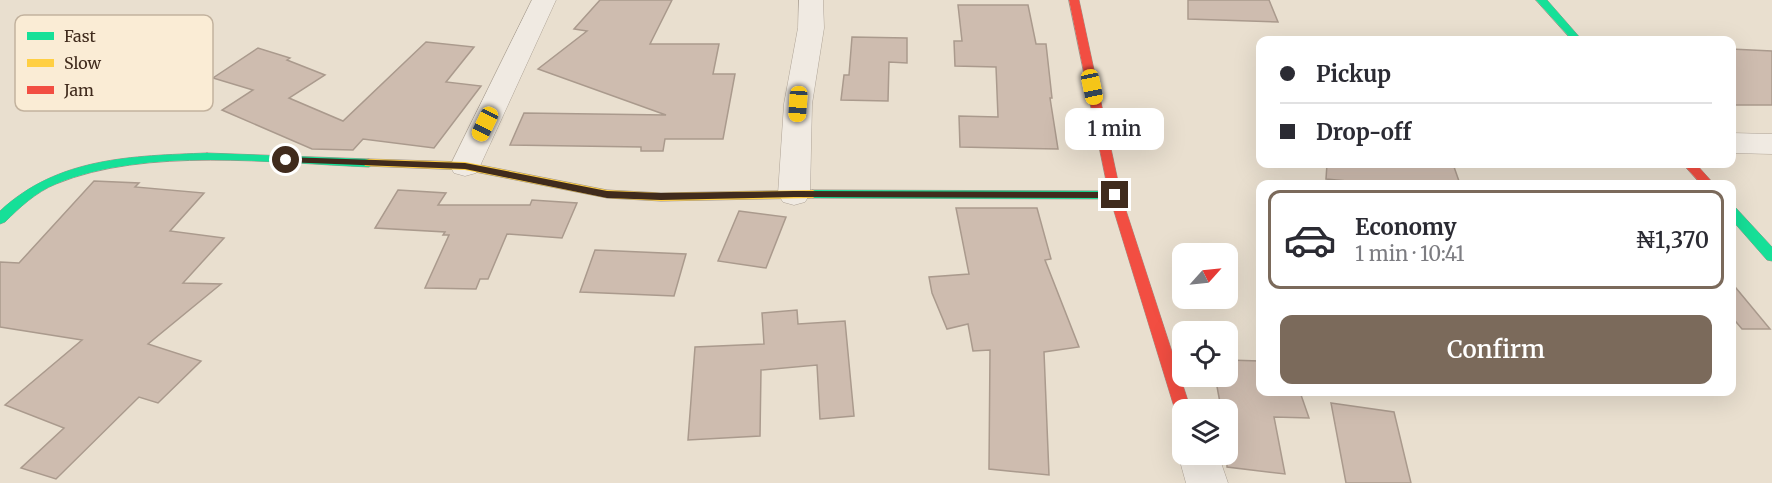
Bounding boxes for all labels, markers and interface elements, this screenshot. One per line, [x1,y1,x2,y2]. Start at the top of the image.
legend [15,15,213,111]
text: Fast [64,26,97,46]
text: Slow [64,53,102,73]
text: Pickup [1316,60,1391,88]
car [1079,68,1105,106]
text: Jam [63,80,94,100]
car [788,85,808,123]
car [469,104,501,144]
callout: 1 min [1066,108,1164,150]
text: 1 min [1088,116,1141,141]
text: Drop-off [1316,118,1411,146]
route start [272,146,299,173]
route end [1101,181,1128,208]
icon: car [1283,213,1337,267]
text: Economy [1355,213,1456,241]
text: ₦1,370 [1635,226,1709,254]
text: 1 min · 10:41 [1355,241,1465,266]
north arrow [1172,243,1238,309]
map controls [1172,243,1238,465]
button: Confirm [1280,315,1712,384]
button: locate [1172,321,1238,387]
button: layers [1172,399,1238,465]

